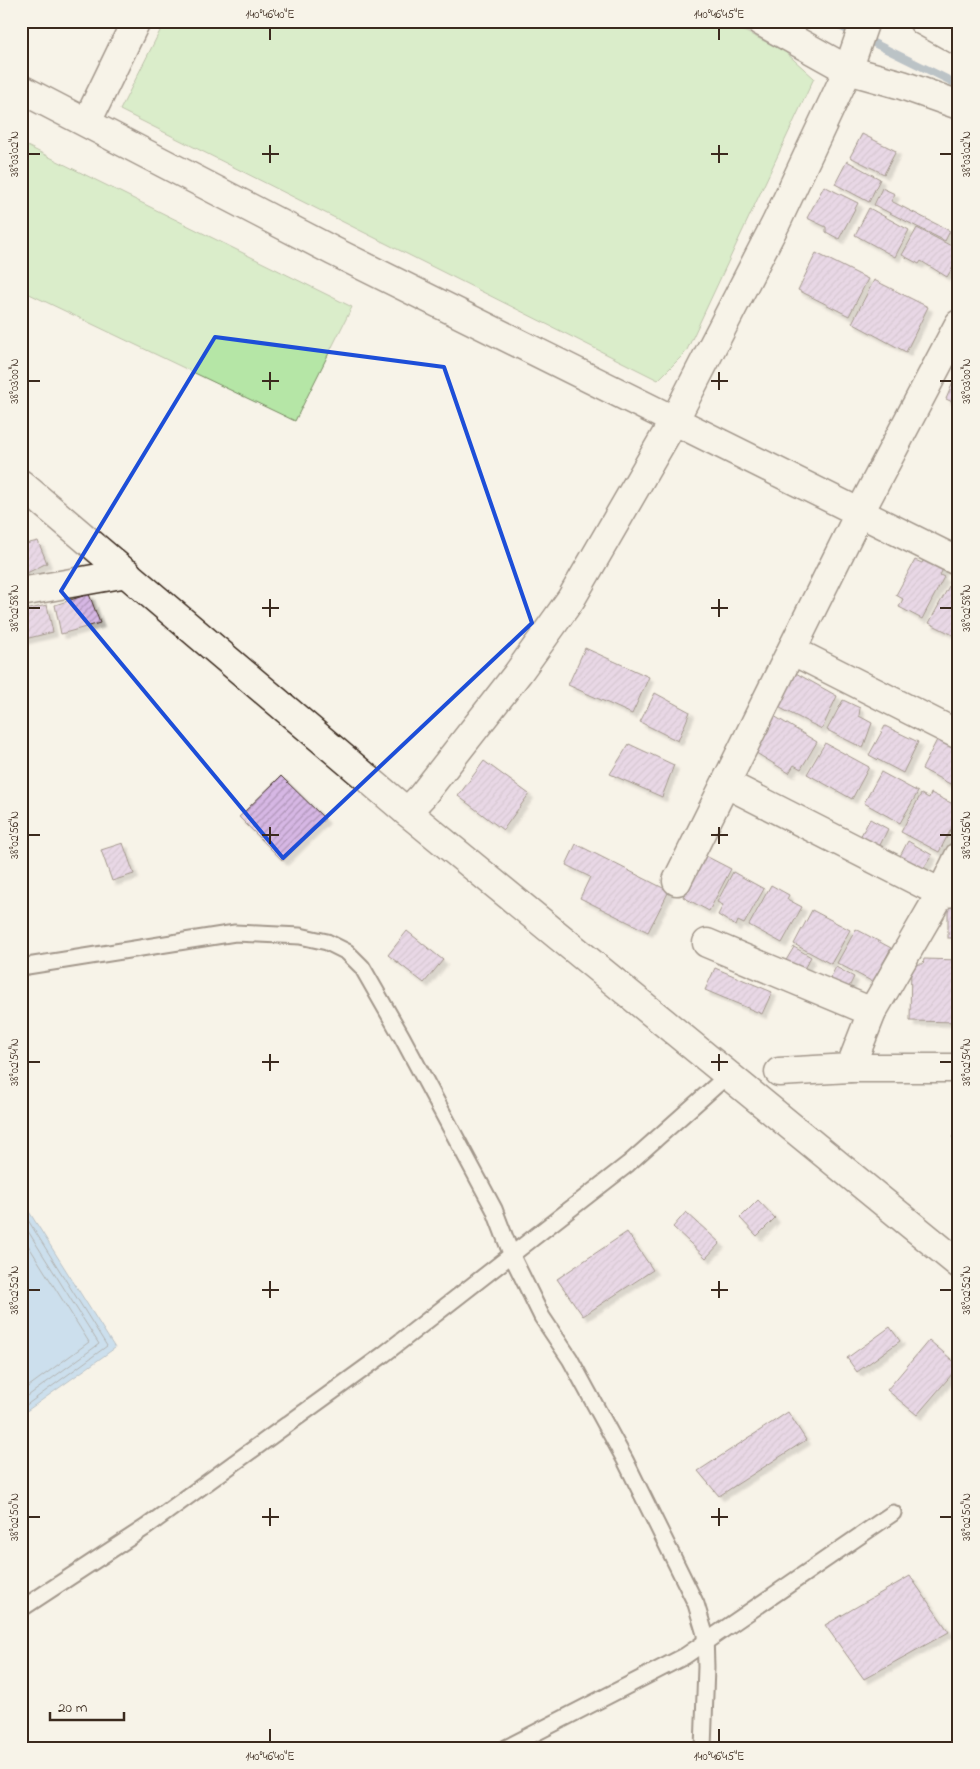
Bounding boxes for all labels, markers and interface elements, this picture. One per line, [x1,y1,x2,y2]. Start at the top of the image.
text: 140°46'40"E [246,6,294,24]
text: 140°46'45"E [694,6,744,24]
text: 38°03'02"N [6,131,24,177]
text: 38°03'02"N [958,131,976,177]
text: 38°03'00"N [6,358,24,404]
text: 38°03'00"N [958,358,976,404]
text: 38°02'58"N [6,584,24,632]
text: 38°02'58"N [958,584,976,632]
text: 38°02'56"N [6,811,24,859]
text: 38°02'56"N [958,811,976,859]
text: 38°02'54"N [6,1038,24,1086]
text: 38°02'54"N [958,1038,976,1086]
text: 38°02'52"N [6,1266,24,1314]
text: 38°02'52"N [958,1266,976,1314]
text: 38°02'50"N [6,1493,24,1541]
text: 38°02'50"N [958,1493,976,1541]
scale bar [50,1689,124,1721]
text: 20 m [58,1697,88,1719]
text: 140°46'40"E [246,1748,294,1766]
text: 140°46'45"E [694,1748,744,1766]

